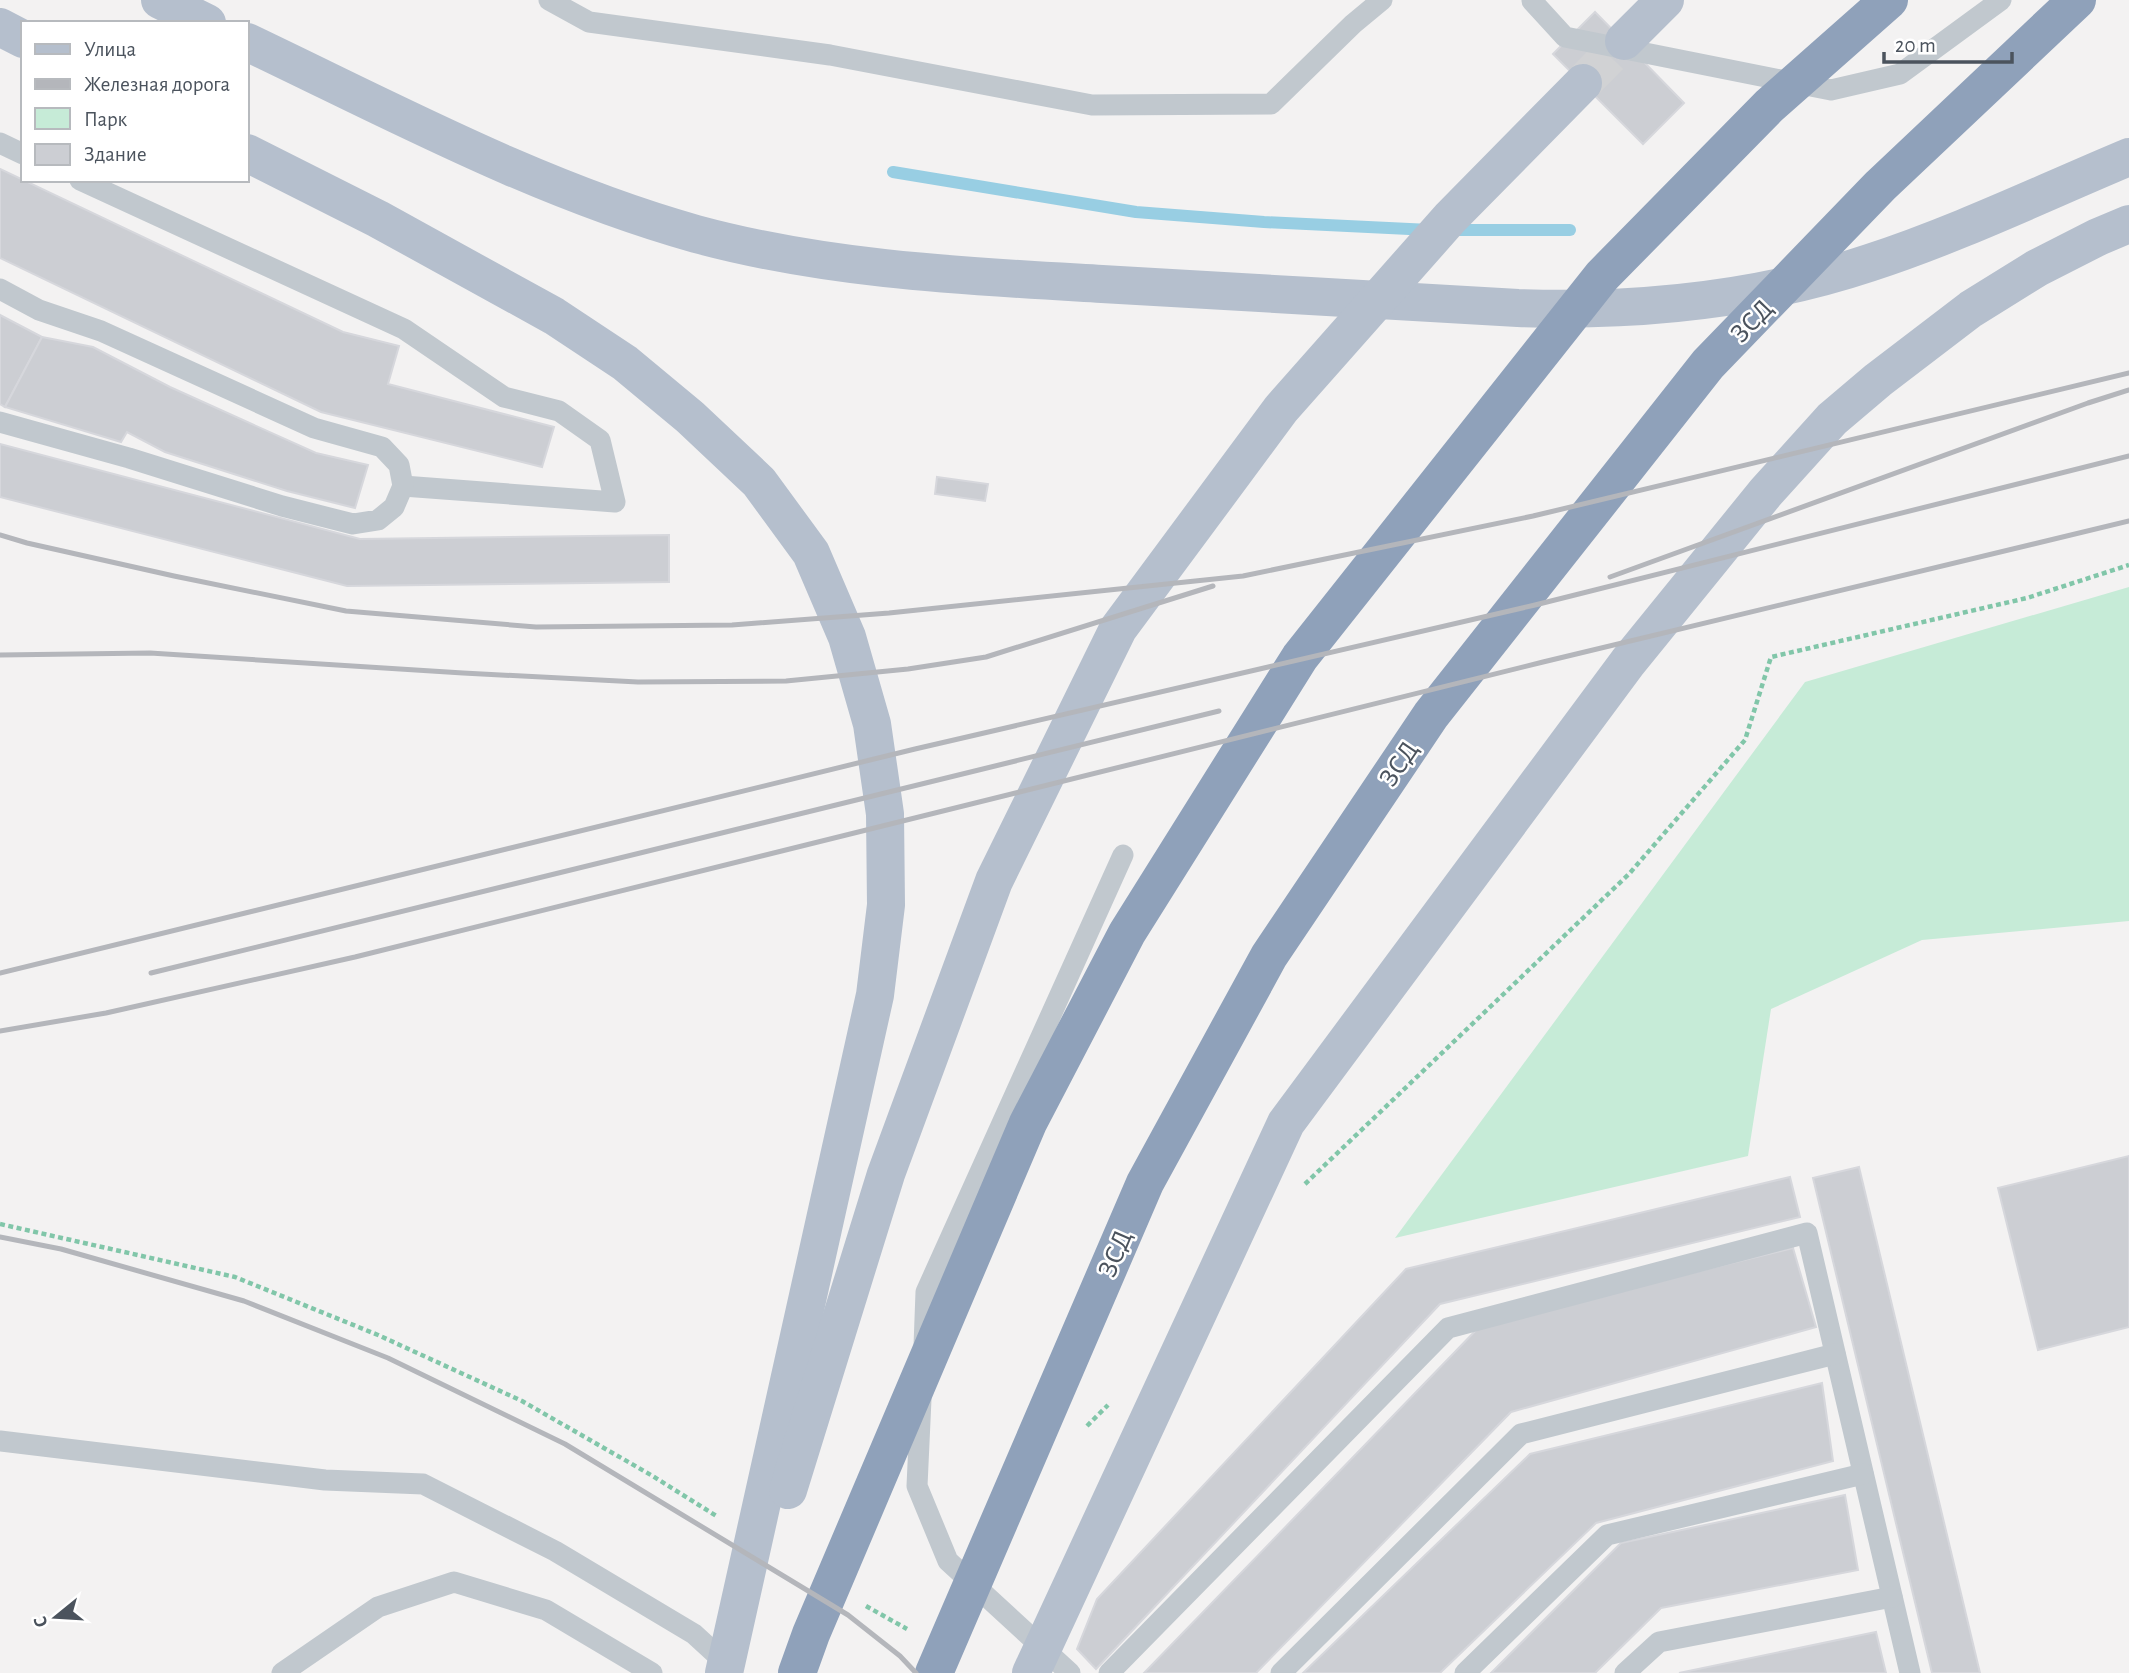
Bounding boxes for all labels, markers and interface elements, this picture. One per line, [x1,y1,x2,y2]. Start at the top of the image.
legend [21,21,248,182]
scale bar [1884,21,2012,65]
text: 20 m [1895,35,1936,56]
text: Улица [84,39,137,60]
text: Железная дорога [84,74,231,95]
text: Парк [84,109,128,130]
text: Здание [84,144,147,165]
street label: ЗСД [1726,294,1779,348]
street label: ЗСД [1375,736,1425,792]
street label: ЗСД [1094,1226,1138,1281]
north arrow [21,1582,91,1652]
text: С [31,1614,52,1630]

